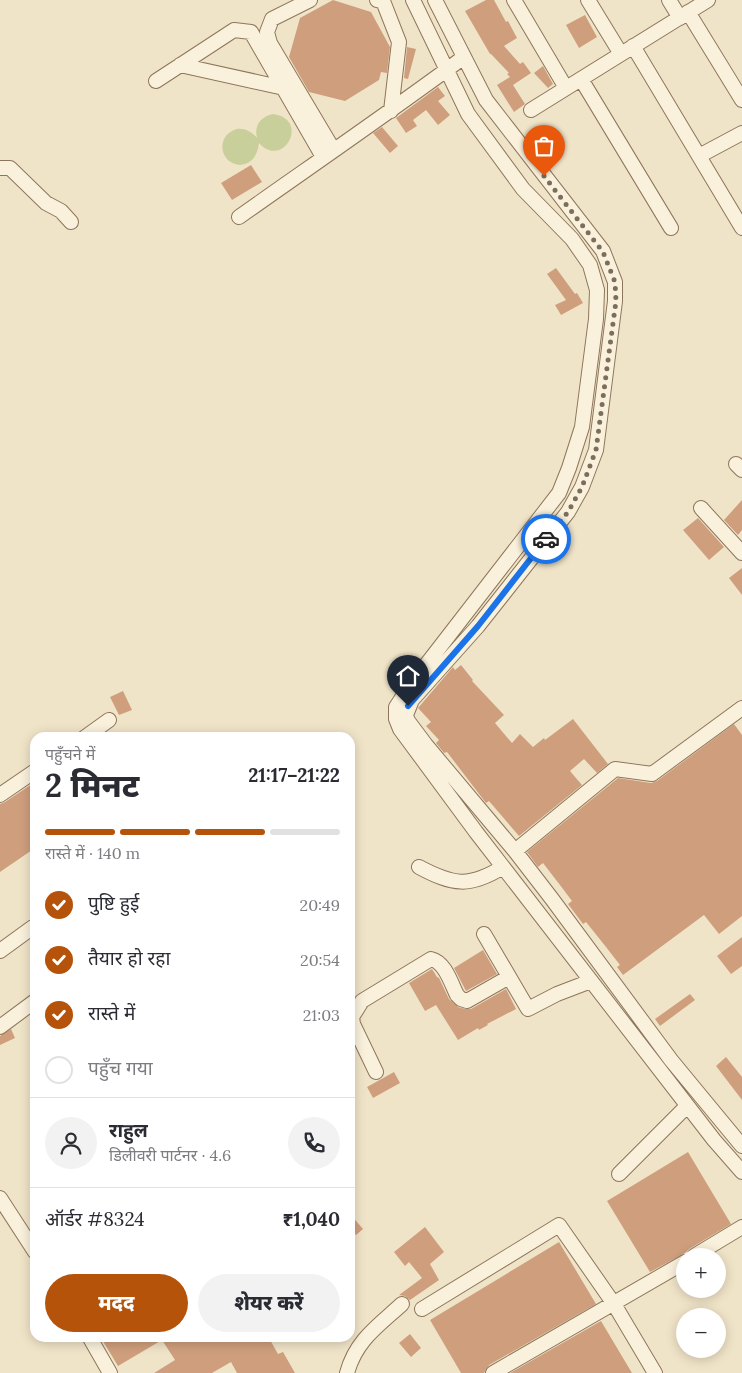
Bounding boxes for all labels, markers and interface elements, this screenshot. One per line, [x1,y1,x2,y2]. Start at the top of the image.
pin [523,125,565,176]
icon: bag [530,132,558,160]
courier [521,514,571,564]
icon: car [532,525,560,553]
pin [387,655,429,706]
icon: home [394,662,422,690]
text: पहुँचने में [45,744,95,764]
text: 21:17–21:22 [248,763,340,787]
text: 2 मिनट [45,765,139,806]
text: रास्ते में · 140 m [45,843,140,863]
icon: check [45,891,73,919]
text: पुष्टि हुई [88,891,139,915]
text: 20:49 [300,895,340,915]
icon: check [45,946,73,974]
text: तैयार हो रहा [88,946,170,970]
text: 20:54 [300,950,340,970]
icon: check [45,1001,73,1029]
text: रास्ते में [88,1001,135,1025]
text: 21:03 [303,1005,340,1025]
text: पहुँच गया [88,1056,153,1080]
button: person [45,1117,97,1169]
button: phone [288,1117,340,1169]
text: राहुल [109,1118,148,1142]
text: डिलीवरी पार्टनर · 4.6 [109,1145,231,1165]
text: ऑर्डर #8324 [45,1207,144,1231]
text: ₹1,040 [282,1207,340,1231]
map controls [676,1248,726,1358]
button: + [676,1248,726,1298]
button: मदद [45,1274,188,1332]
button: शेयर करें [198,1274,340,1332]
button: − [676,1308,726,1358]

